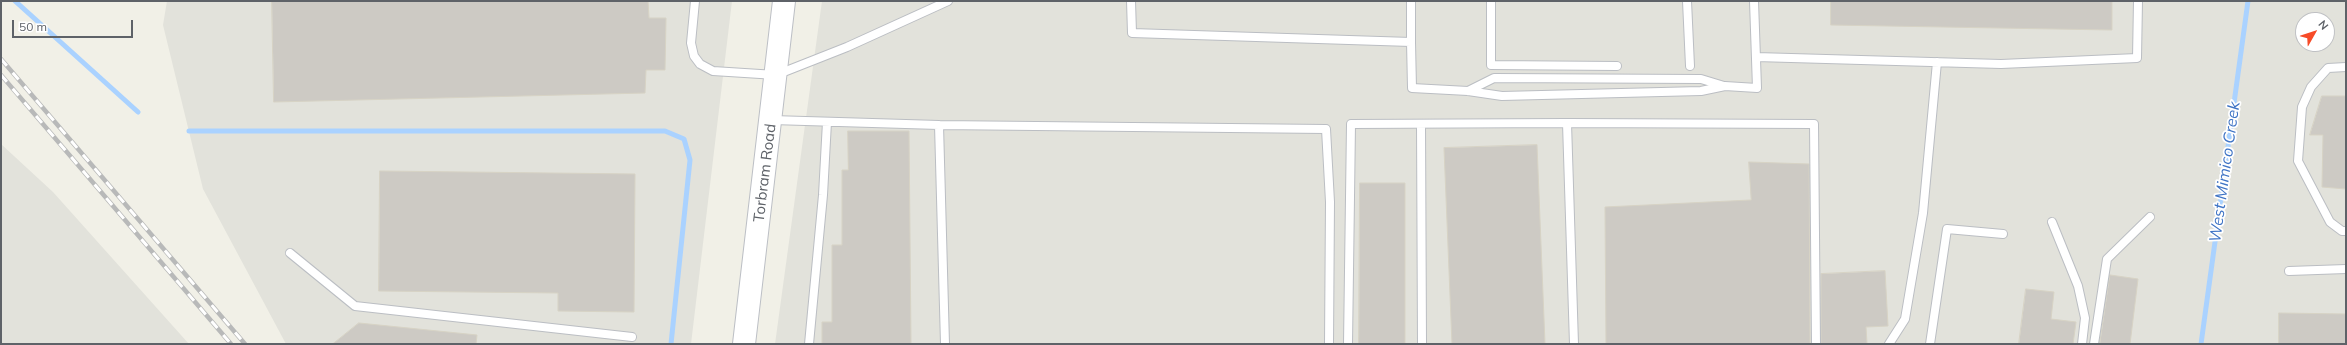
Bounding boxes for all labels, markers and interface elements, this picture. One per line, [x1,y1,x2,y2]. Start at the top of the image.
scale bar [14,12,135,38]
north arrow [2295,12,2335,52]
text: N [2315,17,2332,33]
text: 50 m [19,19,47,34]
water label: West Mimico Creek [2206,100,2244,244]
street label: Torbram Road [750,123,780,223]

